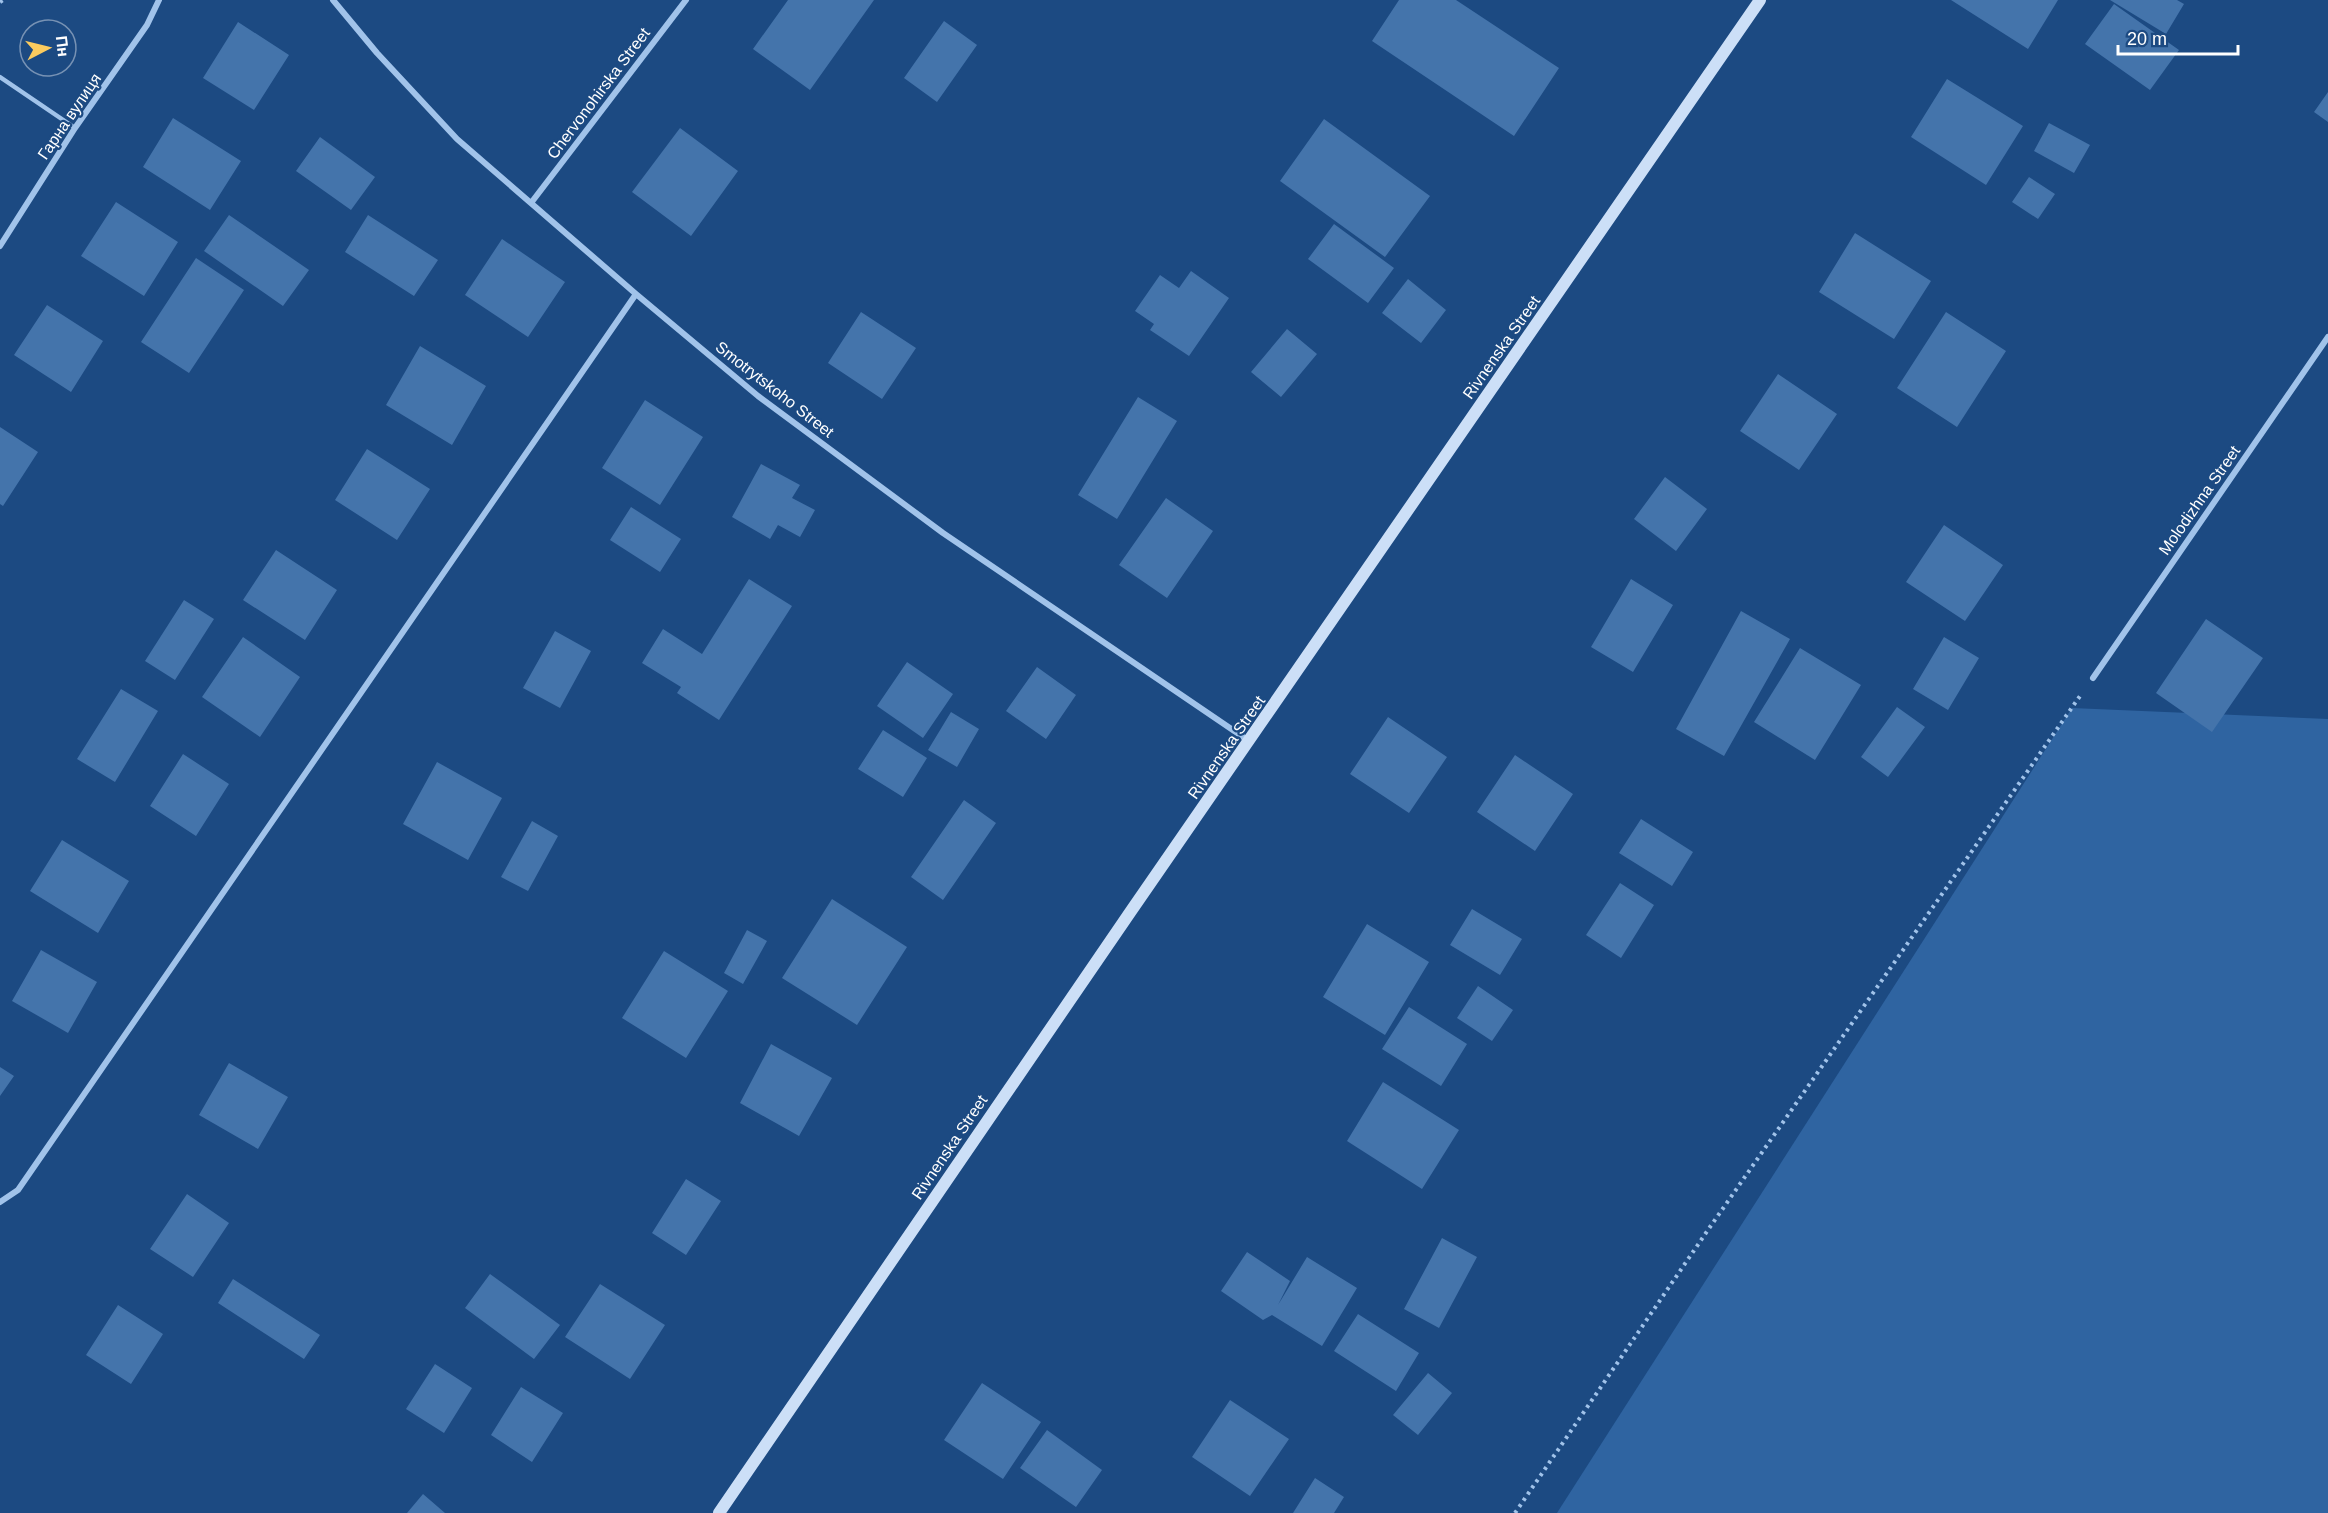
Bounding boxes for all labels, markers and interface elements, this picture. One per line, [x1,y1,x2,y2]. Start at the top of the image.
north arrow [18,18,78,78]
scale bar [2118,18,2238,56]
street label: Chervonohirska Street [544,24,653,162]
text: 20 m [2127,29,2167,49]
text: Пн [53,35,72,58]
street label: Гарна вулиця [35,70,104,162]
street label: Rivnenska Street [1460,292,1544,402]
street label: Smotrytskoho Street [712,338,837,441]
street label: Molodizhna Street [2155,442,2244,558]
street label: Rivnenska Street [1185,692,1269,802]
street label: Rivnenska Street [908,1092,991,1203]

